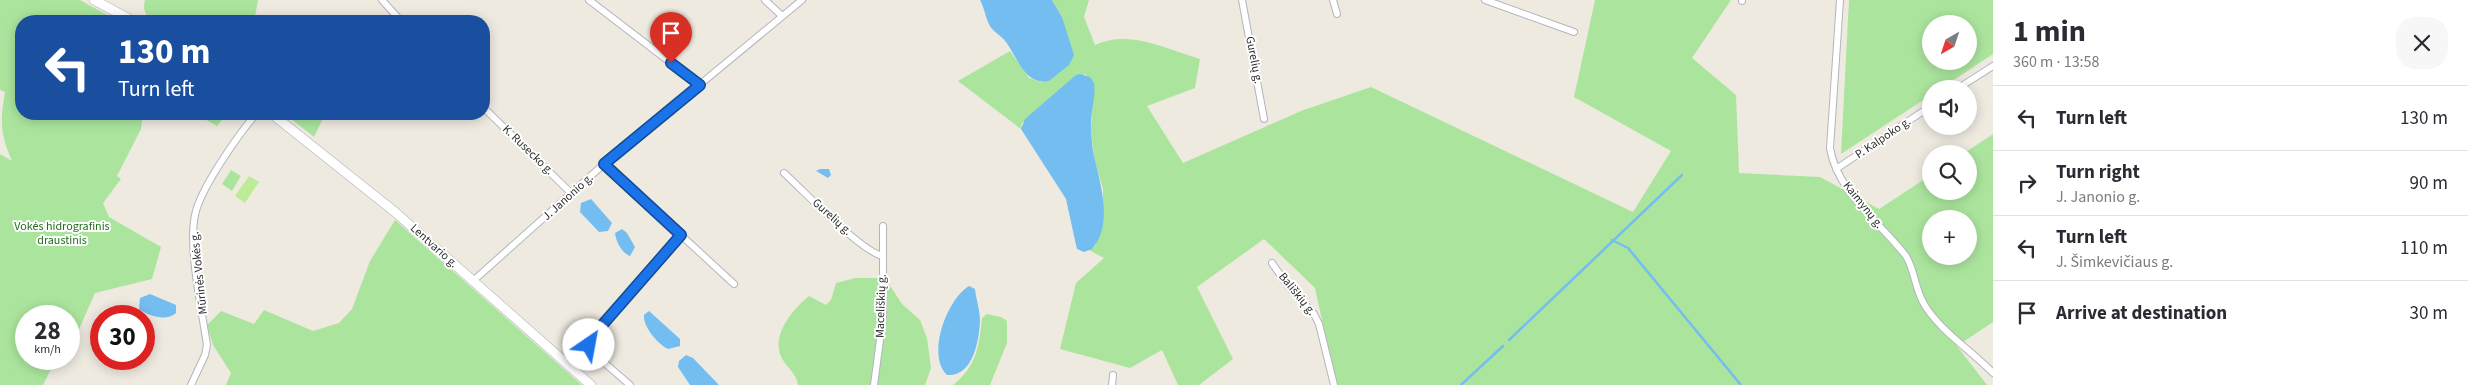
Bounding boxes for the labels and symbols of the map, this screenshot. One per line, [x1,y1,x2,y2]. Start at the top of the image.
pin [650,12,692,63]
north arrow [1922,15,1978,70]
street label: Gurelių g. [1241,35,1267,85]
street label: P. Kalpoko g. [1852,113,1914,163]
street label: K. Rusecko g. [498,121,558,179]
street label: J. Janonio g. [539,170,597,224]
street label: Kaimynų g. [1839,178,1887,232]
street label: Gurelių g. [809,195,855,239]
park label: Vokės hidrografinis draustinis [14,218,110,249]
street label: Lentvario g. [406,220,462,272]
street label: Mūrinės Vokės g. [186,231,212,315]
street label: Bališkių g. [1274,269,1320,319]
street label: Maceliškių g. [871,274,891,338]
speed limit sign: 30 [90,305,155,370]
position arrow [562,318,614,370]

